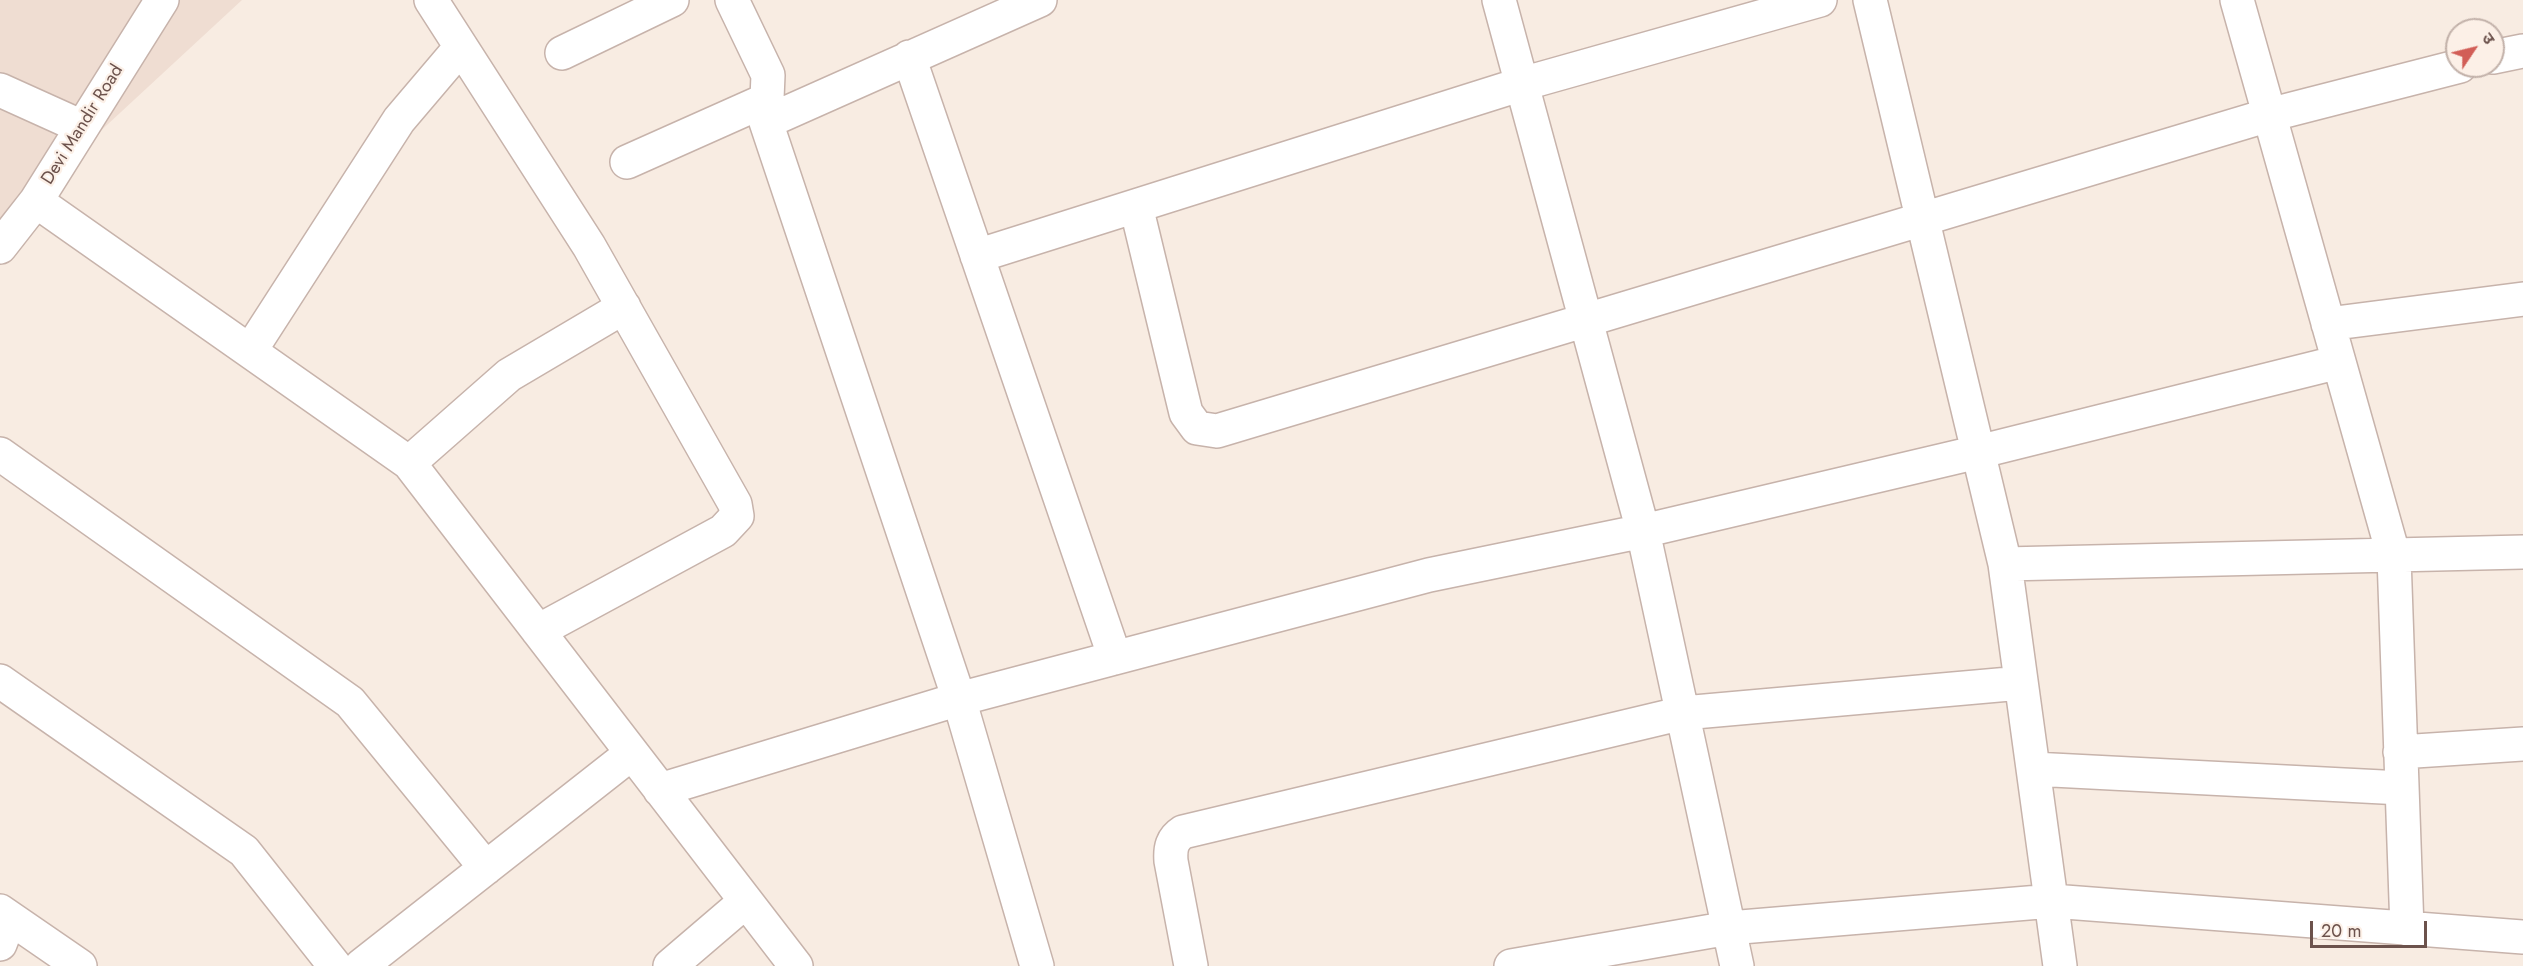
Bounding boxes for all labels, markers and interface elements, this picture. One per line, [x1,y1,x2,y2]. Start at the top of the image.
north arrow [2445,18,2505,78]
text: उ [2476,28,2501,49]
street label: Devi Mandir Road [37,61,129,189]
scale bar [2313,909,2430,947]
text: 20 m [2321,918,2361,944]

